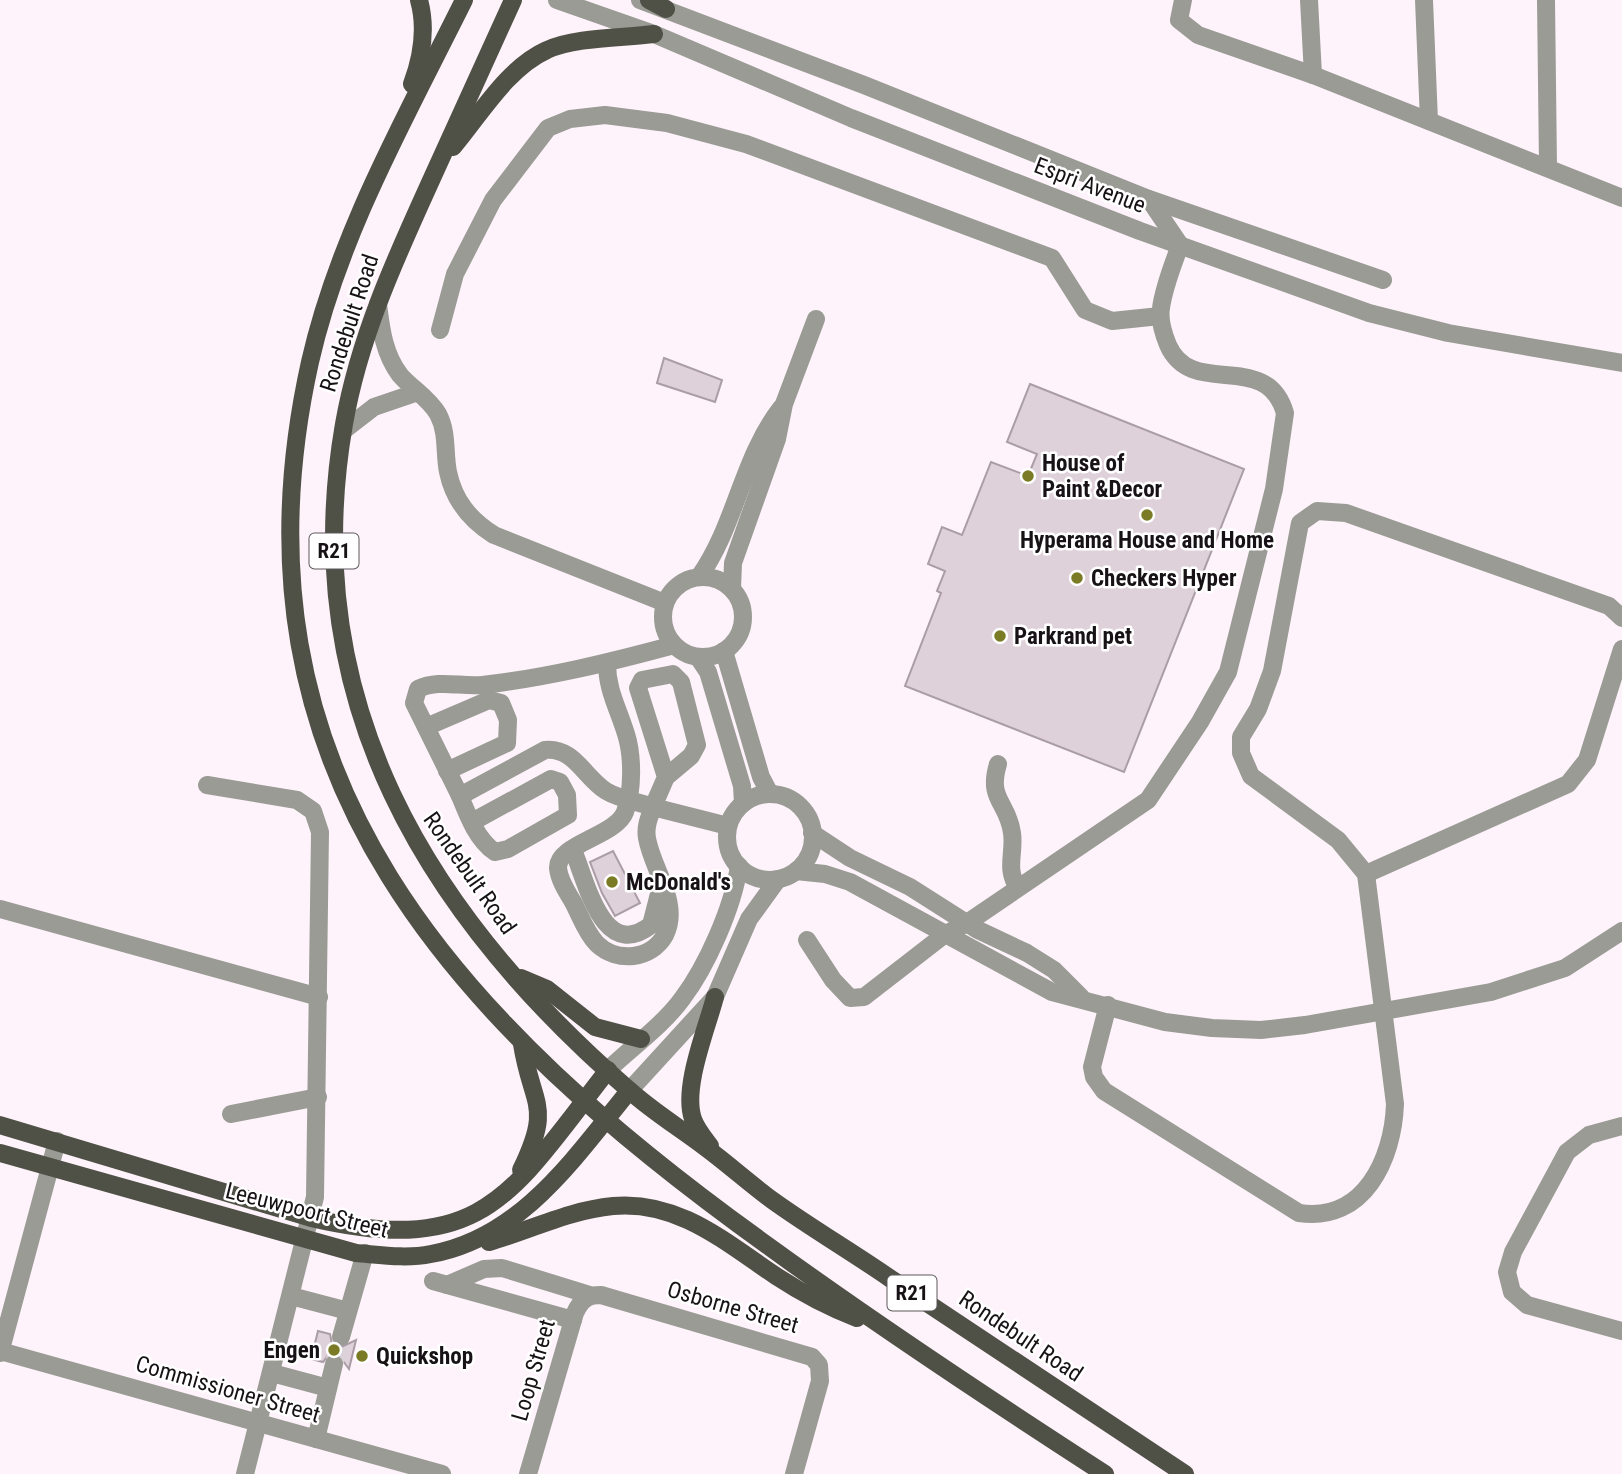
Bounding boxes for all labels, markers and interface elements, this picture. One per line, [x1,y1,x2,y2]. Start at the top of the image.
street label: Espri Avenue [1030,152,1149,219]
street label: Rondebult Road [315,251,384,395]
place label: House of Paint &Decor [1042,450,1163,503]
marker: House of Paint &Decor [1020,468,1036,484]
marker: Hyperama House and Home [1139,507,1155,523]
place label: Hyperama House and Home [1020,527,1274,554]
road number: R21 [310,534,358,568]
place label: Checkers Hyper [1091,565,1237,592]
marker: Checkers Hyper [1069,570,1085,586]
place label: Parkrand pet [1014,623,1132,650]
marker: Parkrand pet [992,628,1008,644]
street label: Rondebult Road [417,807,522,940]
place label: McDonald's [626,869,731,896]
marker: McDonald's [604,874,620,890]
street label: Leeuwpoort Street [223,1177,391,1244]
street label: Osborne Street [664,1276,802,1339]
road number: R21 [888,1276,936,1310]
street label: Rondebult Road [954,1285,1088,1388]
street label: Loop Street [506,1316,561,1424]
place label: Engen [263,1337,320,1364]
marker: Engen [326,1342,342,1358]
place label: Quickshop [376,1343,473,1370]
marker: Quickshop [354,1348,370,1364]
street label: Commissioner Street [133,1350,323,1429]

